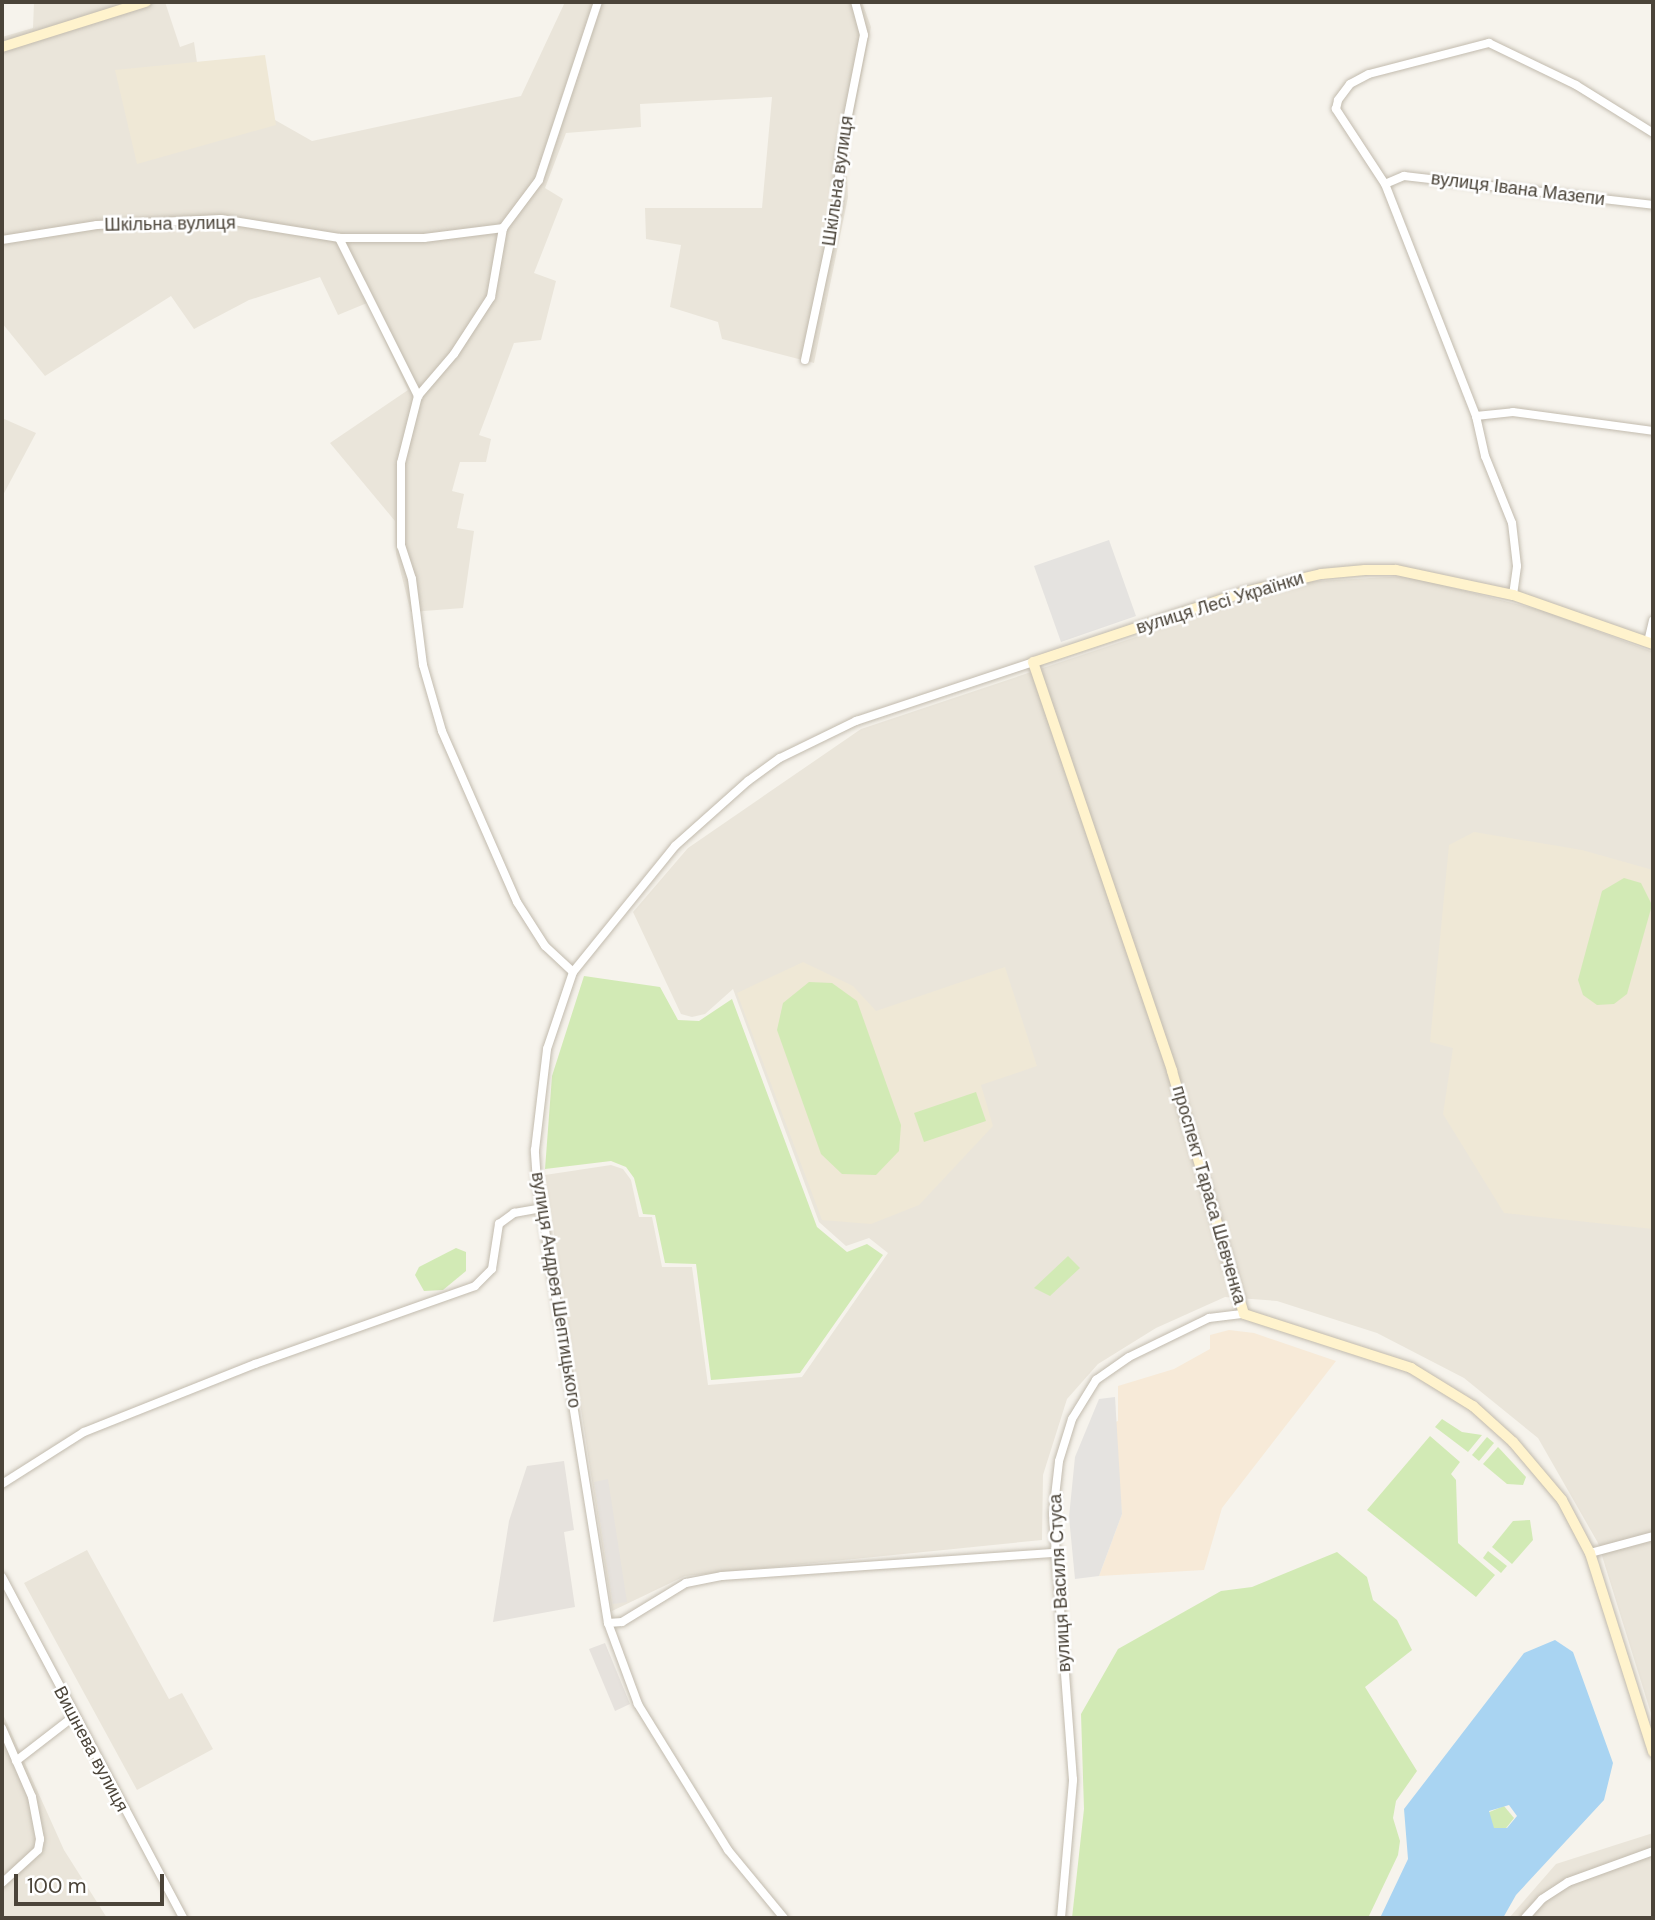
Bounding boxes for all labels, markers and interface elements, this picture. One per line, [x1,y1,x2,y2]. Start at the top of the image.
street label: Шкільна вулиця [818,114,858,248]
street label: вулиця Івана Мазепи [1430,168,1606,210]
street label: Шкільна вулиця [104,212,236,236]
street label: вулиця Лесі Українки [1134,567,1306,639]
street label: проспект Тараса Шевченка [1167,1083,1251,1307]
street label: вулиця Андрея Шептицького [527,1170,585,1410]
street label: вулиця Василя Стуса [1045,1493,1075,1673]
street label: Вишнева вулиця [49,1683,133,1815]
scale bar [18,1860,168,1904]
text: 100 m [27,1872,87,1900]

